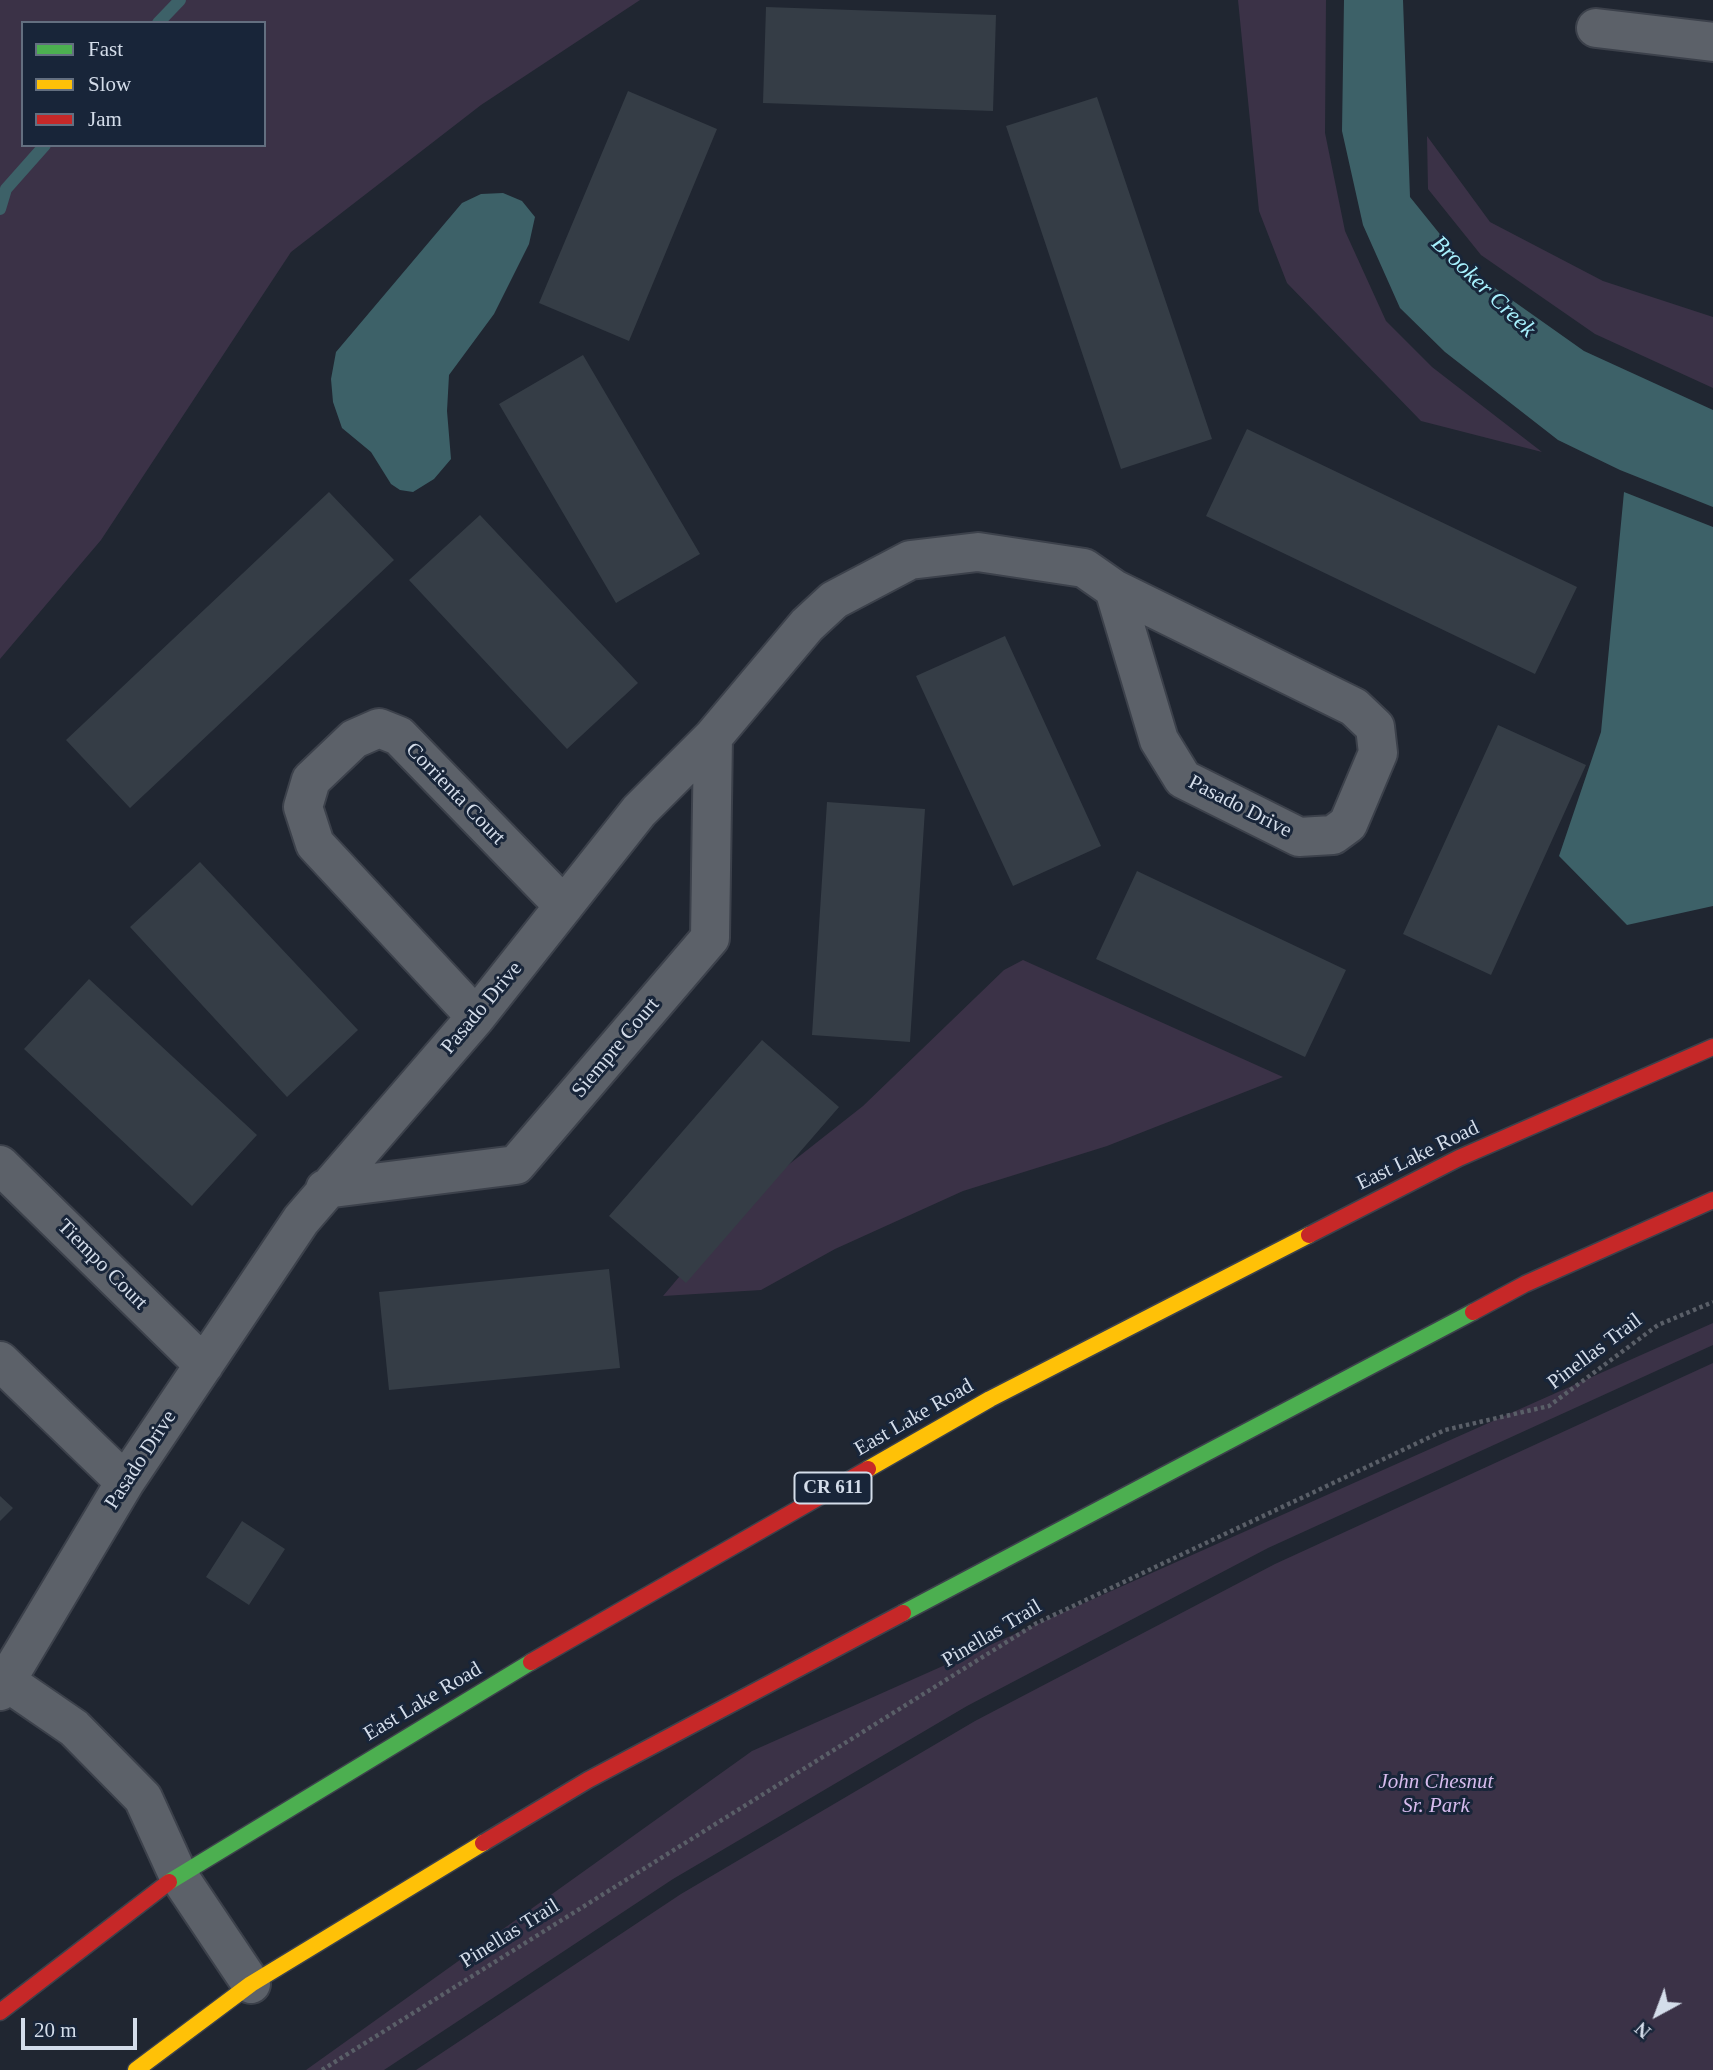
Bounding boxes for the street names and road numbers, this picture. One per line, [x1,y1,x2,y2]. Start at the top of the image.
street label: Corrienta Court [400,738,510,850]
street label: Pasado Drive [1184,770,1296,844]
street label: Pasado Drive [436,957,528,1059]
street label: Siempre Court [567,993,665,1103]
street label: East Lake Road [1353,1116,1483,1196]
street label: Tiempo Court [51,1214,153,1316]
street label: Pinellas Trail [1543,1308,1647,1396]
street label: East Lake Road [850,1374,978,1462]
street label: Pasado Drive [100,1406,182,1514]
road number: CR 611 [794,1472,872,1504]
street label: Pinellas Trail [938,1594,1046,1674]
street label: East Lake Road [360,1657,486,1747]
street label: Pinellas Trail [456,1894,564,1974]

